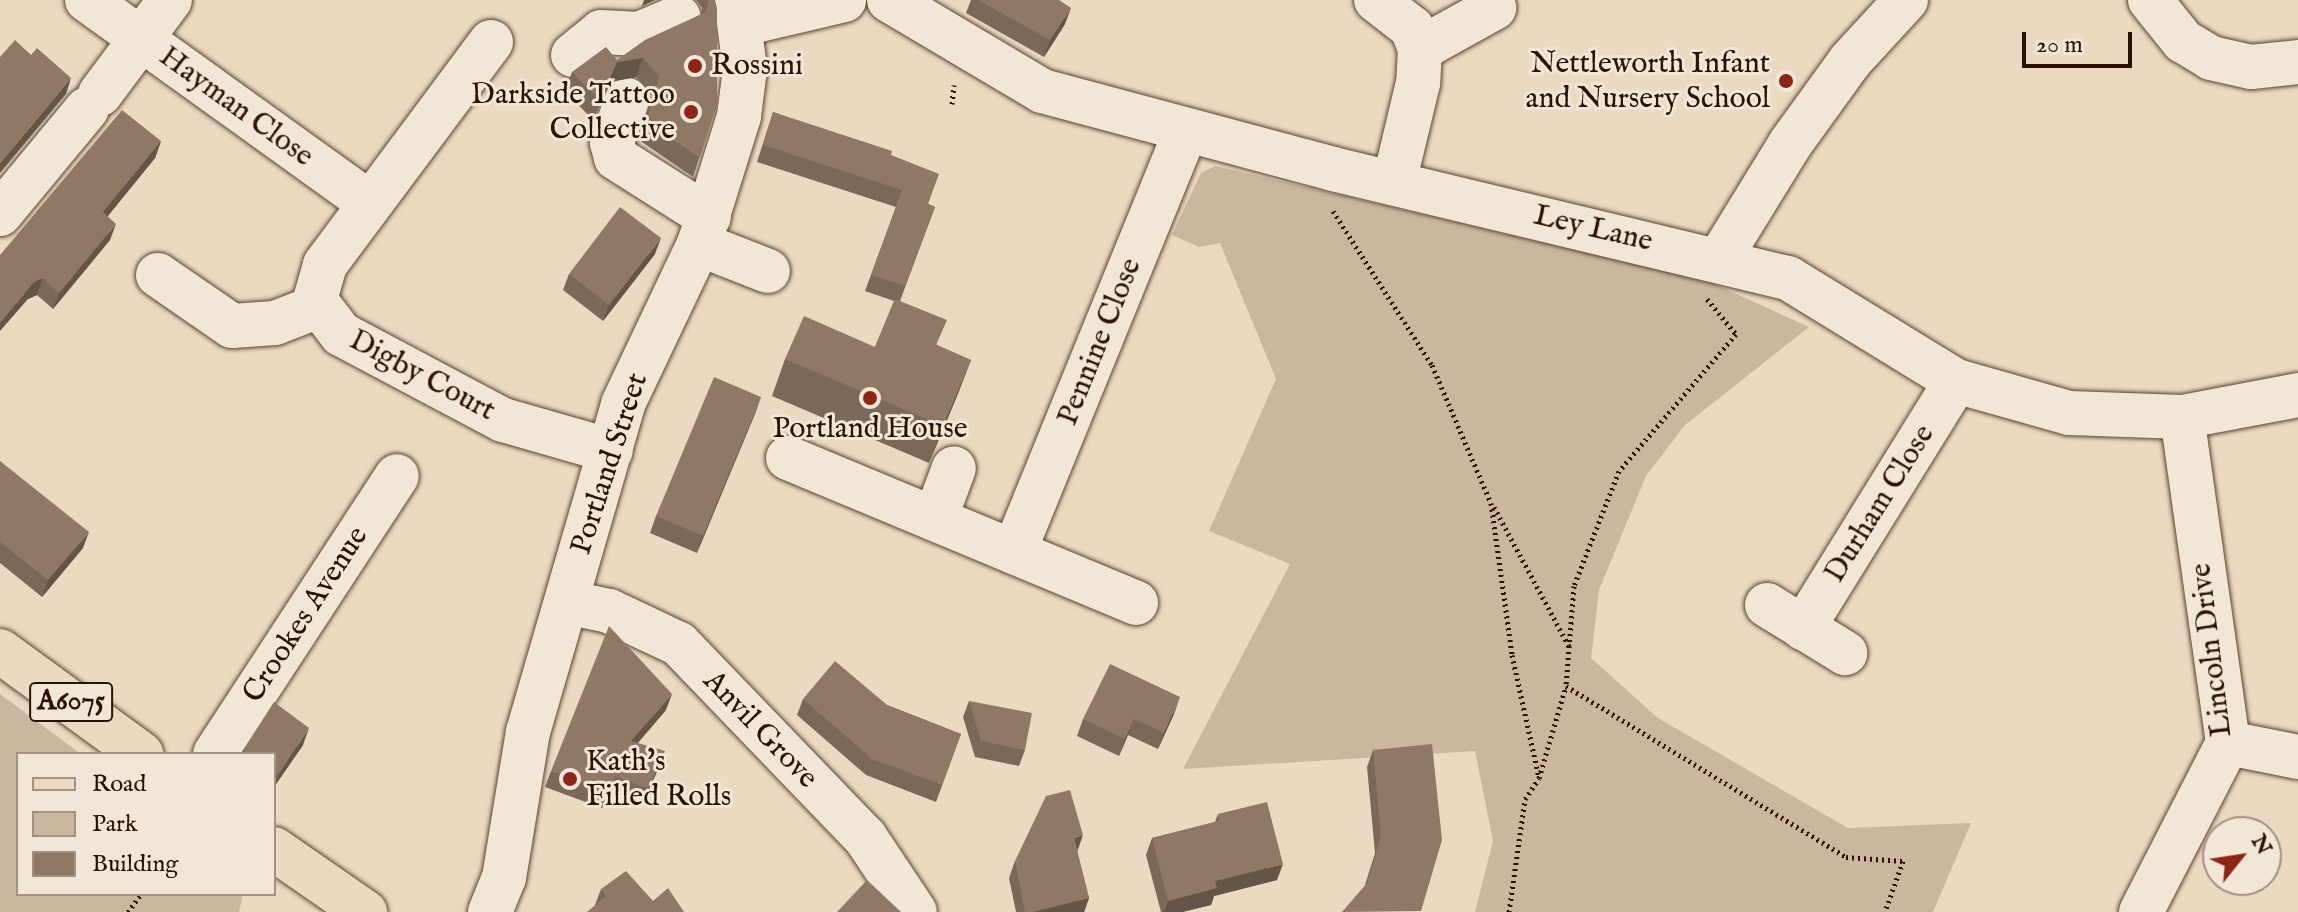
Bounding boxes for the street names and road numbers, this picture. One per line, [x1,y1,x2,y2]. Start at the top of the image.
street label: Hayman Close [152,39,320,175]
street label: Ley Lane [1530,198,1656,260]
street label: Pennine Close [1050,253,1150,431]
street label: Digby Court [343,323,501,429]
street label: Portland Street [564,369,656,559]
street label: Durham Close [1817,418,1943,590]
street label: Crookes Avenue [236,520,376,710]
street label: Lincoln Drive [2183,561,2241,739]
street label: Anvil Grove [695,664,825,796]
road number: A6075 [29,678,113,726]

